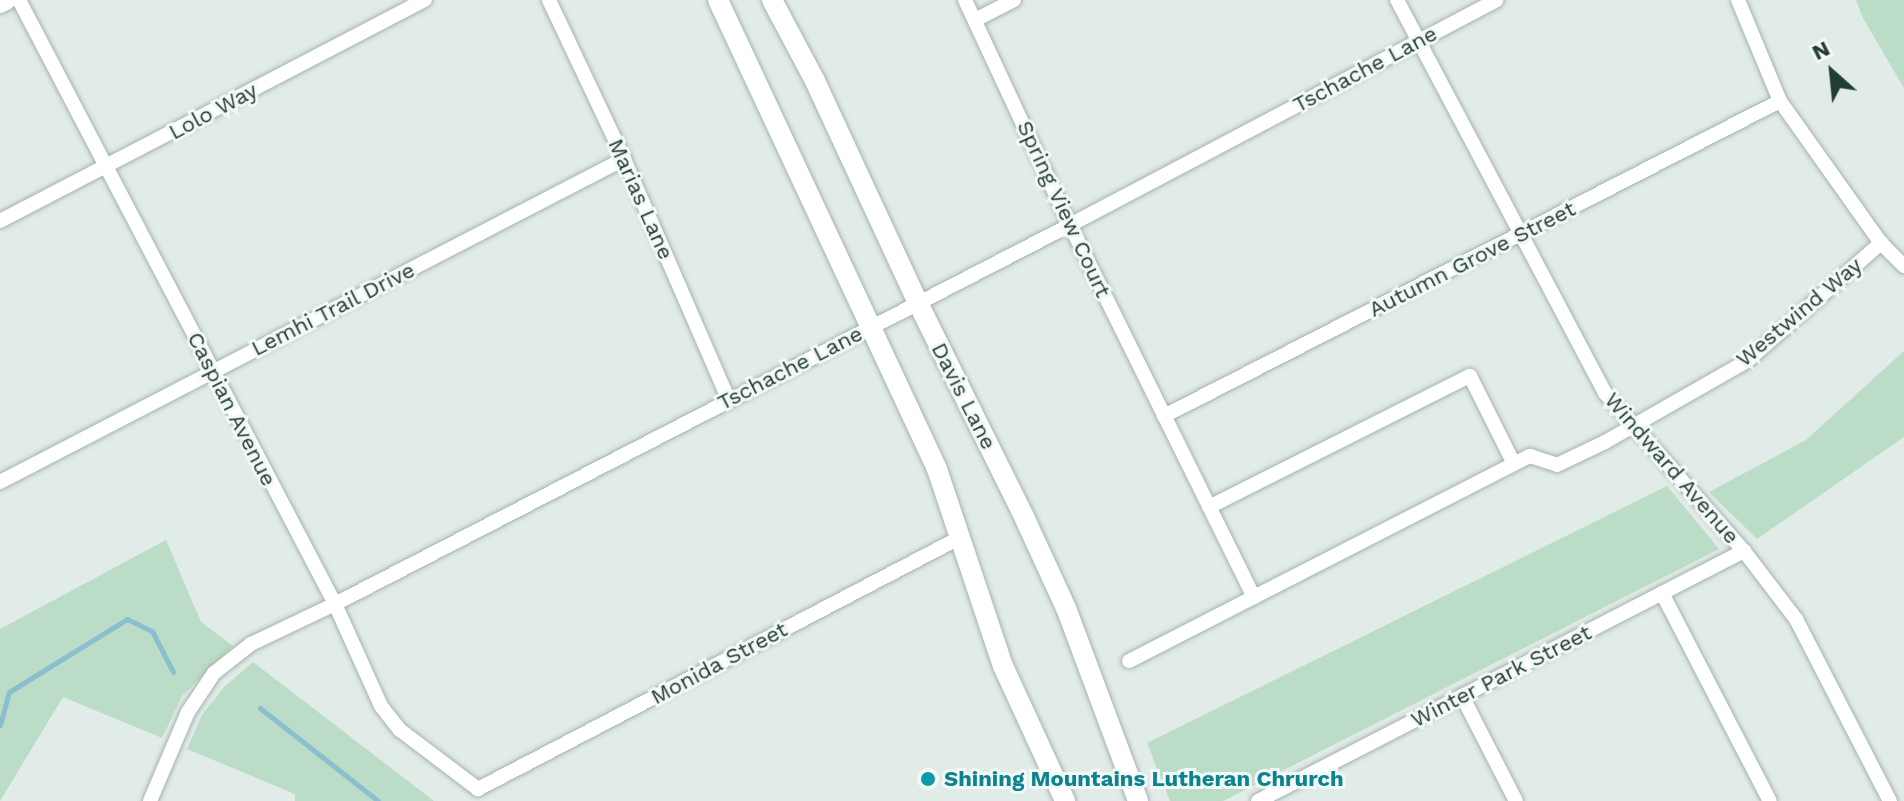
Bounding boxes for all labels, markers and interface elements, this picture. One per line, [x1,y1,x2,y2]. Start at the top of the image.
street label: Tschache Lane [1289,20,1441,118]
north arrow [1792,32,1872,112]
text: N [1808,35,1834,65]
street label: Lolo Way [164,77,262,145]
street label: Spring View Court [1011,116,1117,302]
street label: Marias Lane [603,135,679,263]
street label: Autumn Grove Street [1364,195,1580,323]
street label: Westwind Way [1731,252,1867,372]
street label: Lemhi Trail Drive [246,256,420,362]
street label: Tschache Lane [713,320,867,416]
street label: Caspian Avenue [182,327,282,491]
street label: Davis Lane [926,338,1002,454]
street label: Windward Avenue [1599,387,1745,549]
street label: Monida Street [646,616,792,710]
street label: Winter Park Street [1406,619,1596,733]
place label: Shining Mountains Lutheran Chrurch [944,766,1344,792]
marker: Shining Mountains Lutheran Chrurch [919,770,937,788]

